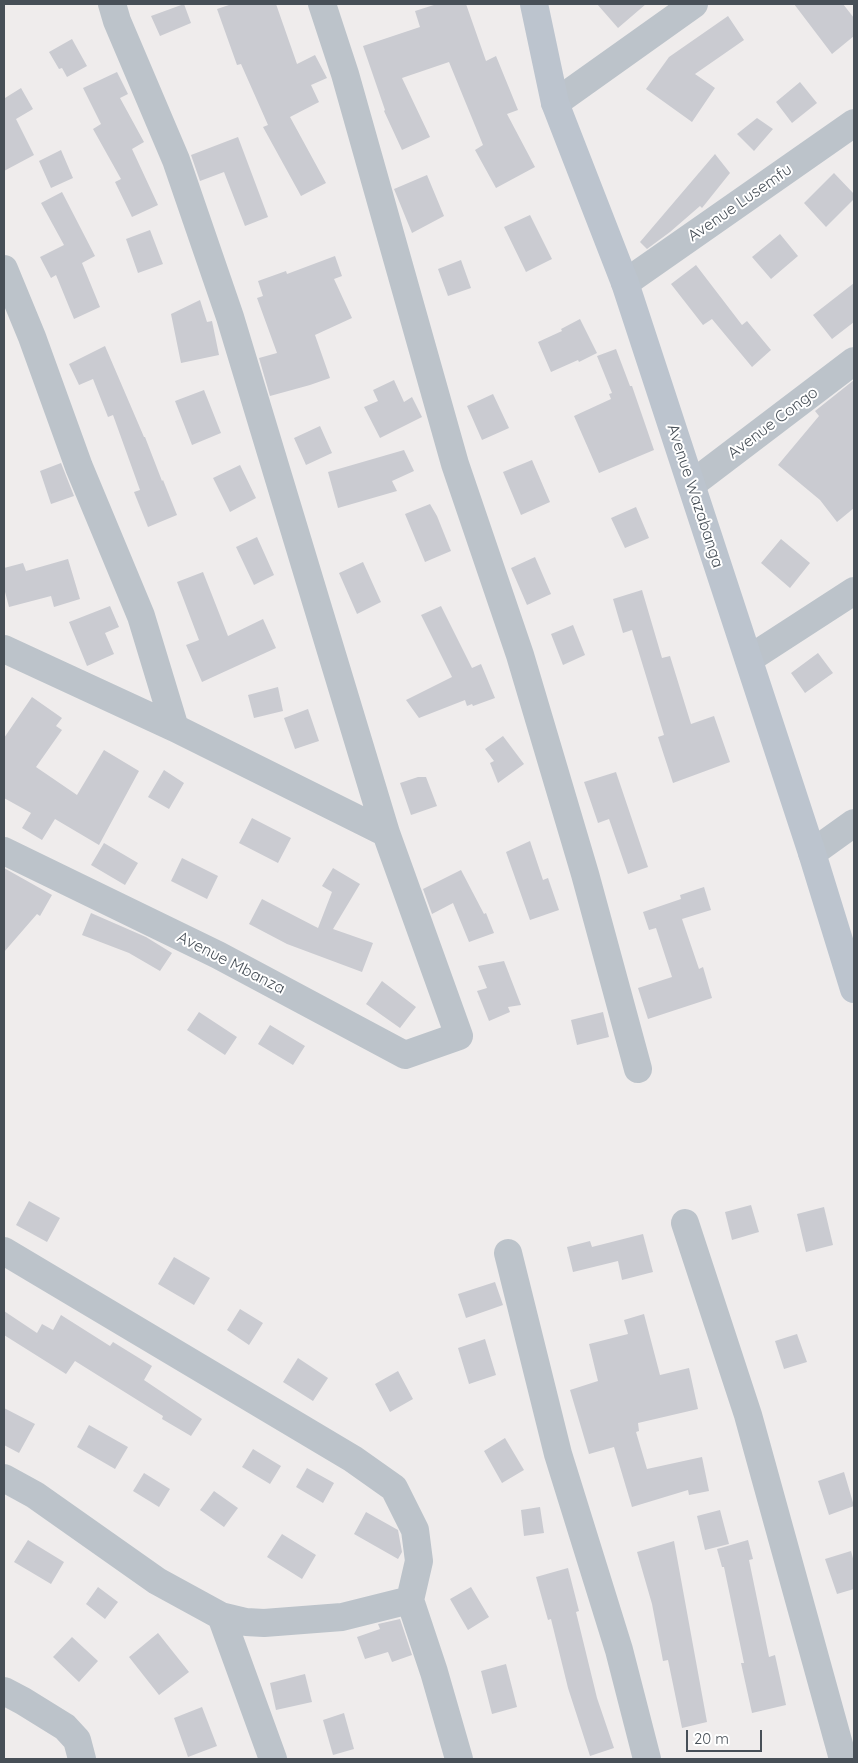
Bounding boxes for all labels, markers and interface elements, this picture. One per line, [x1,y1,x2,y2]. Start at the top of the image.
street label: Avenue Lusemfu [684,160,796,246]
street label: Avenue Congo [724,383,822,463]
street label: Avenue Wazabanga [663,422,727,570]
street label: Avenue Mbanza [174,928,288,998]
scale bar [688,1720,764,1752]
text: 20 m [694,1729,729,1748]

